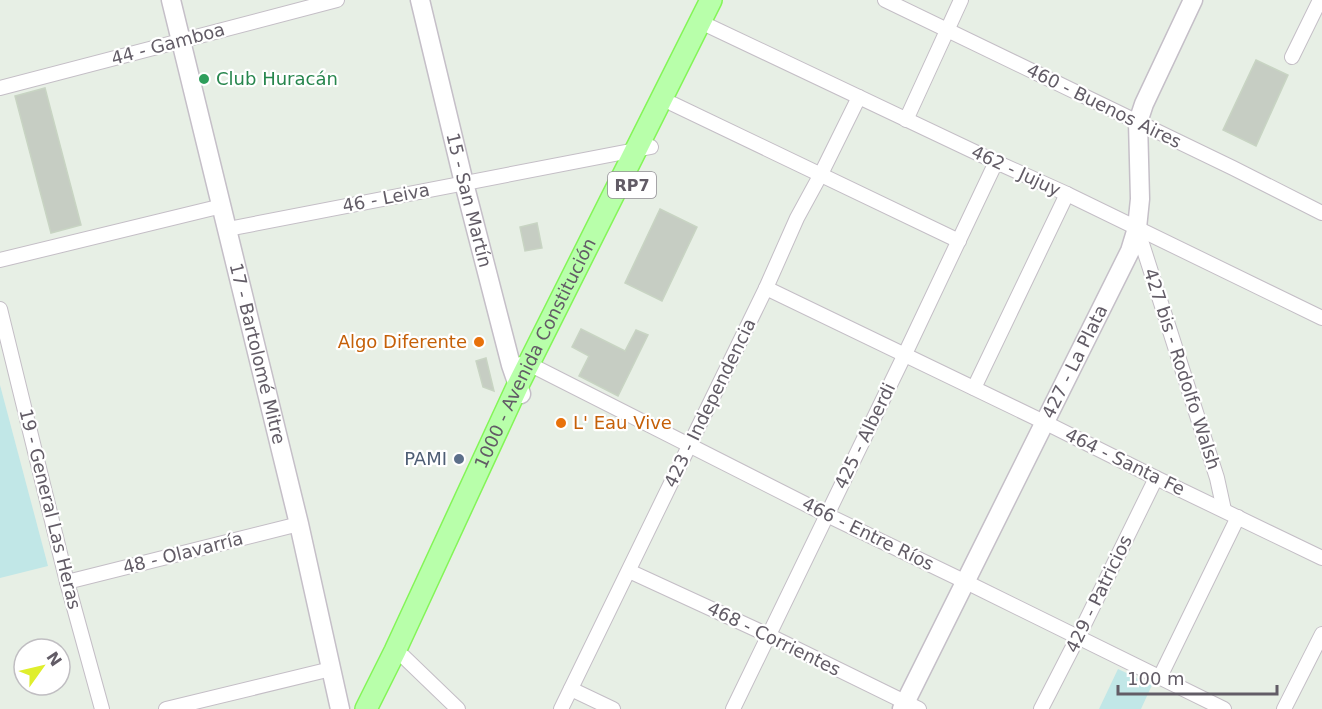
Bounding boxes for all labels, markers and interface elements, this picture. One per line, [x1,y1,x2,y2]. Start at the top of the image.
street label: 44 - Gamboa [109,18,227,69]
street label: 460 - Buenos Aires [1023,59,1185,152]
place label: Club Huracán [216,68,338,89]
marker: Club Huracán [197,72,211,86]
street label: 15 - San Martín [442,131,496,270]
street label: 462 - Jujuy [968,141,1064,201]
road number: RP7 [608,172,656,198]
street label: 46 - Leiva [341,179,431,216]
street label: 1000 - Avenida Constitución [470,234,600,472]
street label: 17 - Bartolomé Mitre [226,261,290,446]
street label: 427 bis - Rodolfo Walsh [1140,265,1225,472]
street label: 427 - La Plata [1037,301,1112,422]
street label: 423 - Independencia [660,315,760,491]
place label: Algo Diferente [338,331,467,352]
marker: Algo Diferente [472,335,486,349]
street label: 425 - Alberdi [830,379,899,492]
street label: 19 - General Las Heras [15,406,86,611]
place label: L' Eau Vive [573,412,672,433]
marker: L' Eau Vive [554,416,568,430]
street label: 464 - Santa Fe [1062,424,1188,500]
place label: PAMI [404,448,447,469]
marker: PAMI [452,452,466,466]
street label: 466 - Entre Ríos [799,493,937,575]
street label: 48 - Olavarría [121,527,245,578]
street label: 429 - Patricios [1061,532,1136,656]
street label: 468 - Corrientes [704,597,844,680]
north arrow [12,637,72,697]
text: N [42,648,66,670]
scale bar [1118,658,1277,696]
text: 100 m [1127,668,1185,689]

